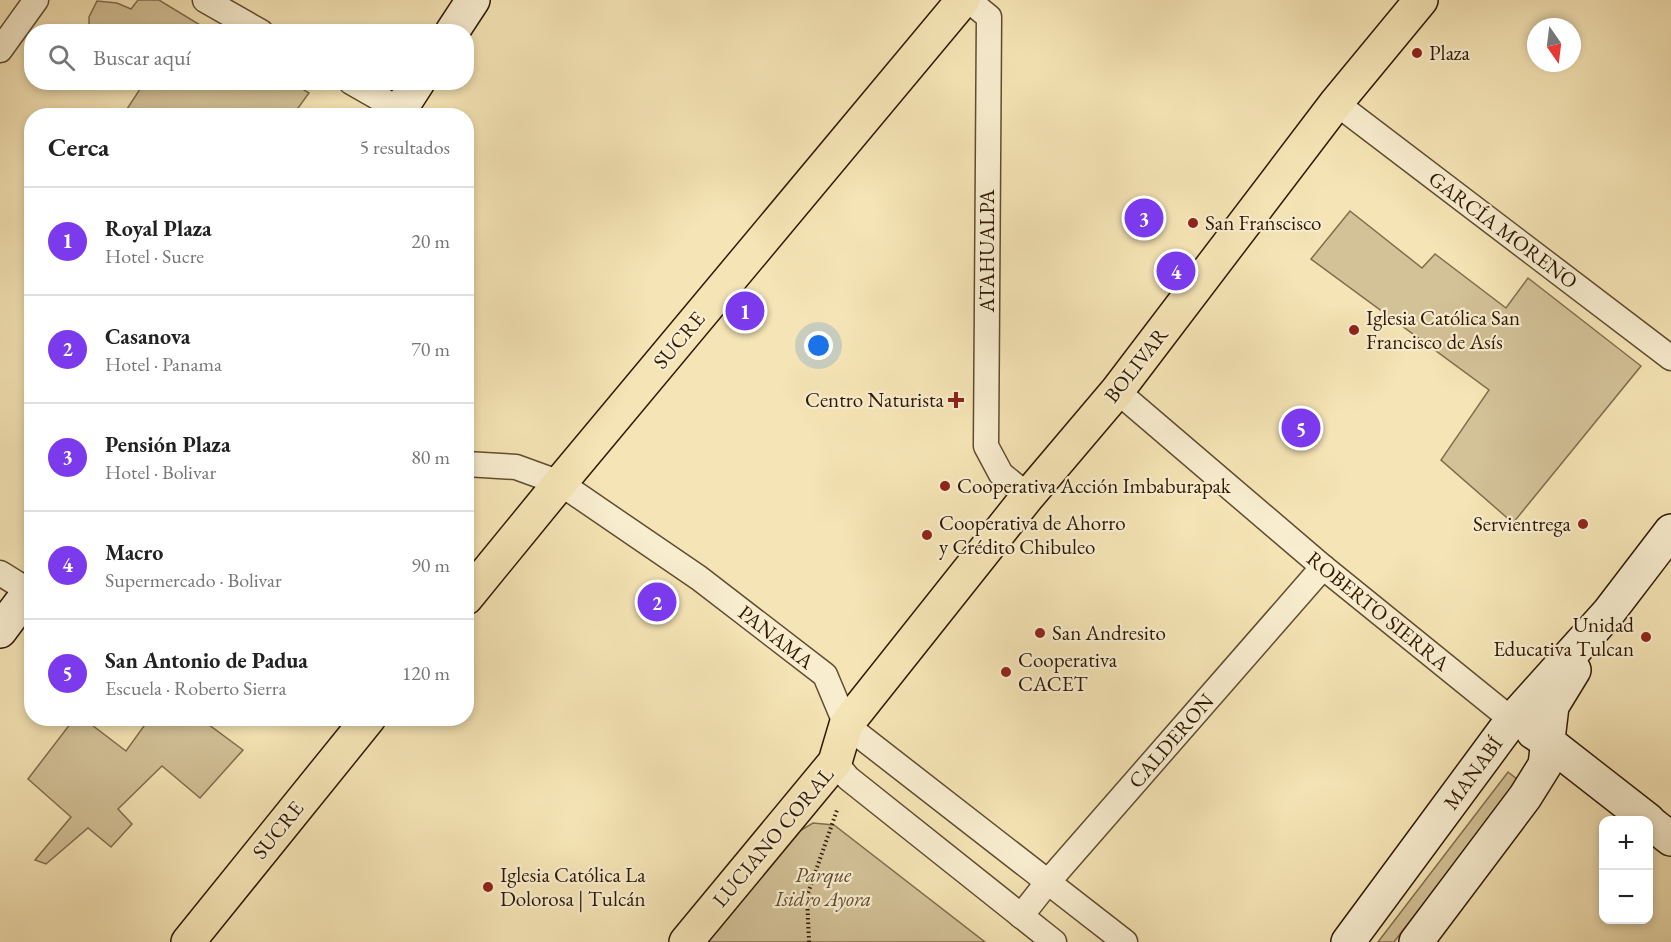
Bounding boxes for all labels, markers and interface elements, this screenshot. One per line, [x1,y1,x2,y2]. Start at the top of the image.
north arrow [1527,18,1581,72]
search box [24,24,474,90]
place label: Plaza [1429,39,1471,66]
icon: search [45,41,78,74]
text: Buscar aquí [93,43,191,72]
marker: Plaza [1410,46,1424,60]
text: Cerca [48,130,109,164]
text: 5 resultados [359,134,450,160]
street label: GARCÍA MORENO [1423,165,1583,295]
street label: ATAHUALPA [973,189,1000,313]
pin: 3 [1124,196,1164,240]
place label: San Franscisco [1205,209,1321,236]
text: Royal Plaza [105,214,212,243]
marker: San Franscisco [1186,216,1200,230]
text: 1 [62,228,73,254]
text: 20 m [411,228,450,254]
text: Hotel · Sucre [105,243,204,269]
pin: 4 [1156,248,1196,294]
pin: 1 [726,288,764,334]
place label: Iglesia Católica San Francisco de Asís [1366,304,1520,355]
street label: SUCRE [647,305,711,374]
street label: BOLIVAR [1098,321,1174,408]
text: Casanova [105,322,190,351]
marker: Iglesia Católica San Francisco de Asís [1347,323,1361,337]
your location [804,331,833,360]
text: 2 [62,336,73,362]
text: 70 m [411,336,450,362]
text: Hotel · Panama [105,351,222,377]
place label: Centro Naturista [805,386,945,413]
marker: Centro Naturista [949,393,963,407]
pin: 5 [1282,406,1320,450]
text: Pensión Plaza [105,430,231,459]
text: 3 [62,444,73,470]
text: 80 m [411,444,450,470]
text: Hotel · Bolivar [105,459,216,485]
place label: Cooperativa Acción Imbaburapak [957,472,1232,499]
marker: Cooperativa Acción Imbaburapak [938,479,952,493]
place label: Cooperativa de Ahorro y Crédito Chibuleo [939,509,1126,560]
place label: Servientrega [1473,510,1572,537]
marker: Servientrega [1576,517,1590,531]
marker: Cooperativa de Ahorro y Crédito Chibuleo [920,528,934,542]
text: Macro [105,538,163,567]
street label: ROBERTO SIERRA [1301,545,1456,677]
text: 4 [62,552,73,578]
text: 90 m [411,552,450,578]
text: Supermercado · Bolivar [105,567,282,593]
pin: 2 [638,580,676,624]
street label: PANAMA [733,599,820,675]
place label: Unidad Educativa Tulcan [1493,611,1634,662]
place label: San Andresito [1052,619,1166,646]
marker: San Andresito [1033,626,1047,640]
marker: Unidad Educativa Tulcan [1639,630,1653,644]
text: San Antonio de Padua [105,646,308,675]
place label: Cooperativa CACET [1018,646,1118,697]
text: 5 [62,660,73,686]
text: 120 m [402,660,450,686]
marker: Cooperativa CACET [999,665,1013,679]
text: Escuela · Roberto Sierra [105,675,286,701]
street label: CALDERON [1122,687,1219,794]
street label: MANABÍ [1437,731,1508,815]
street label: LUCIANO CORAL [706,761,840,912]
street label: SUCRE [246,795,309,864]
map controls [1599,816,1653,924]
button: + [1599,816,1653,870]
place label: Iglesia Católica La Dolorosa | Tulcán [500,861,646,913]
park label: Parque Isidro Ayora [774,861,871,912]
button: − [1599,870,1653,924]
marker: Iglesia Católica La Dolorosa | Tulcán [481,880,495,894]

